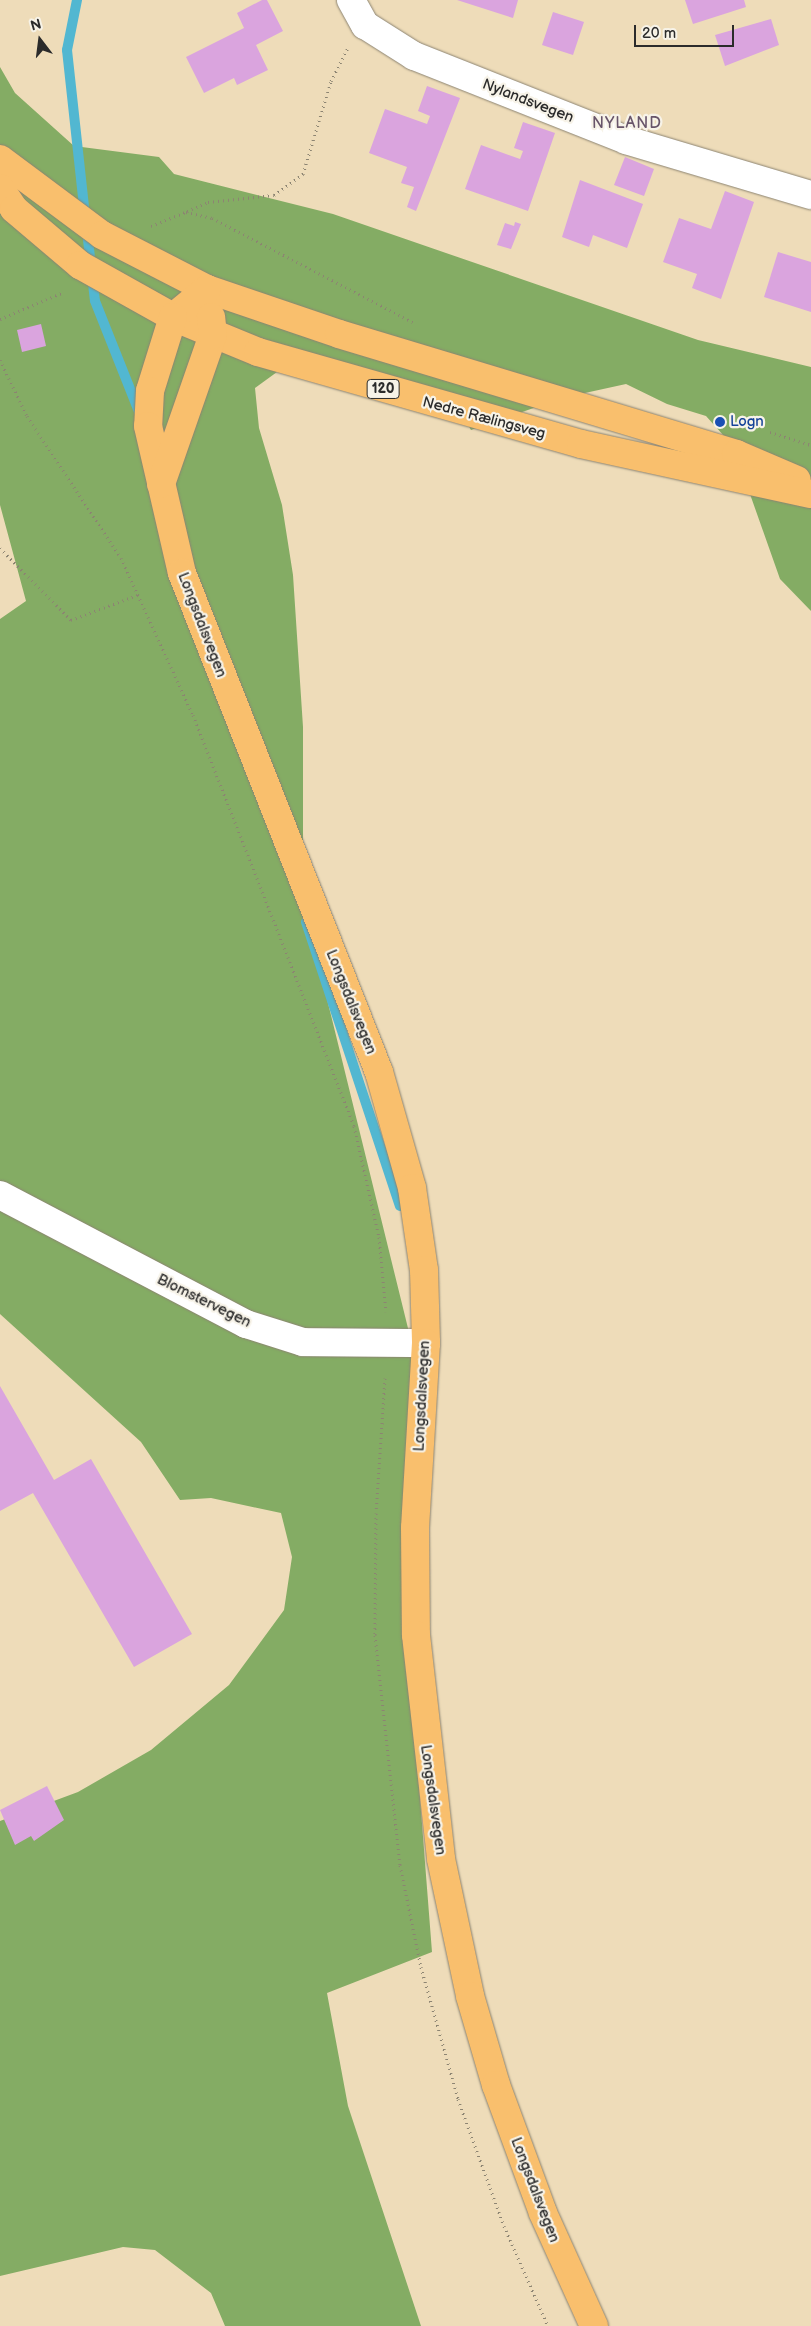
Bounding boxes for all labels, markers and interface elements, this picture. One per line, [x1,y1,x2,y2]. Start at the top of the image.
north arrow [15,15,65,65]
text: N [29,15,43,35]
scale bar [636,15,736,47]
text: 20 m [642,24,676,43]
street label: Nylandsvegen [480,75,576,127]
district label: NYLAND [591,114,663,134]
road number: 120 [366,378,400,400]
street label: Nedre Rælingsveg [421,393,547,443]
place label: Logn [730,413,764,431]
marker: Logn [714,416,726,428]
street label: Longsdalsvegen [174,570,230,680]
street label: Longsdalsvegen [322,947,380,1057]
street label: Blomstervegen [154,1270,254,1332]
street label: Longsdalsvegen [410,1340,434,1452]
street label: Longsdalsvegen [416,1744,450,1856]
street label: Longsdalsvegen [507,2135,563,2245]

